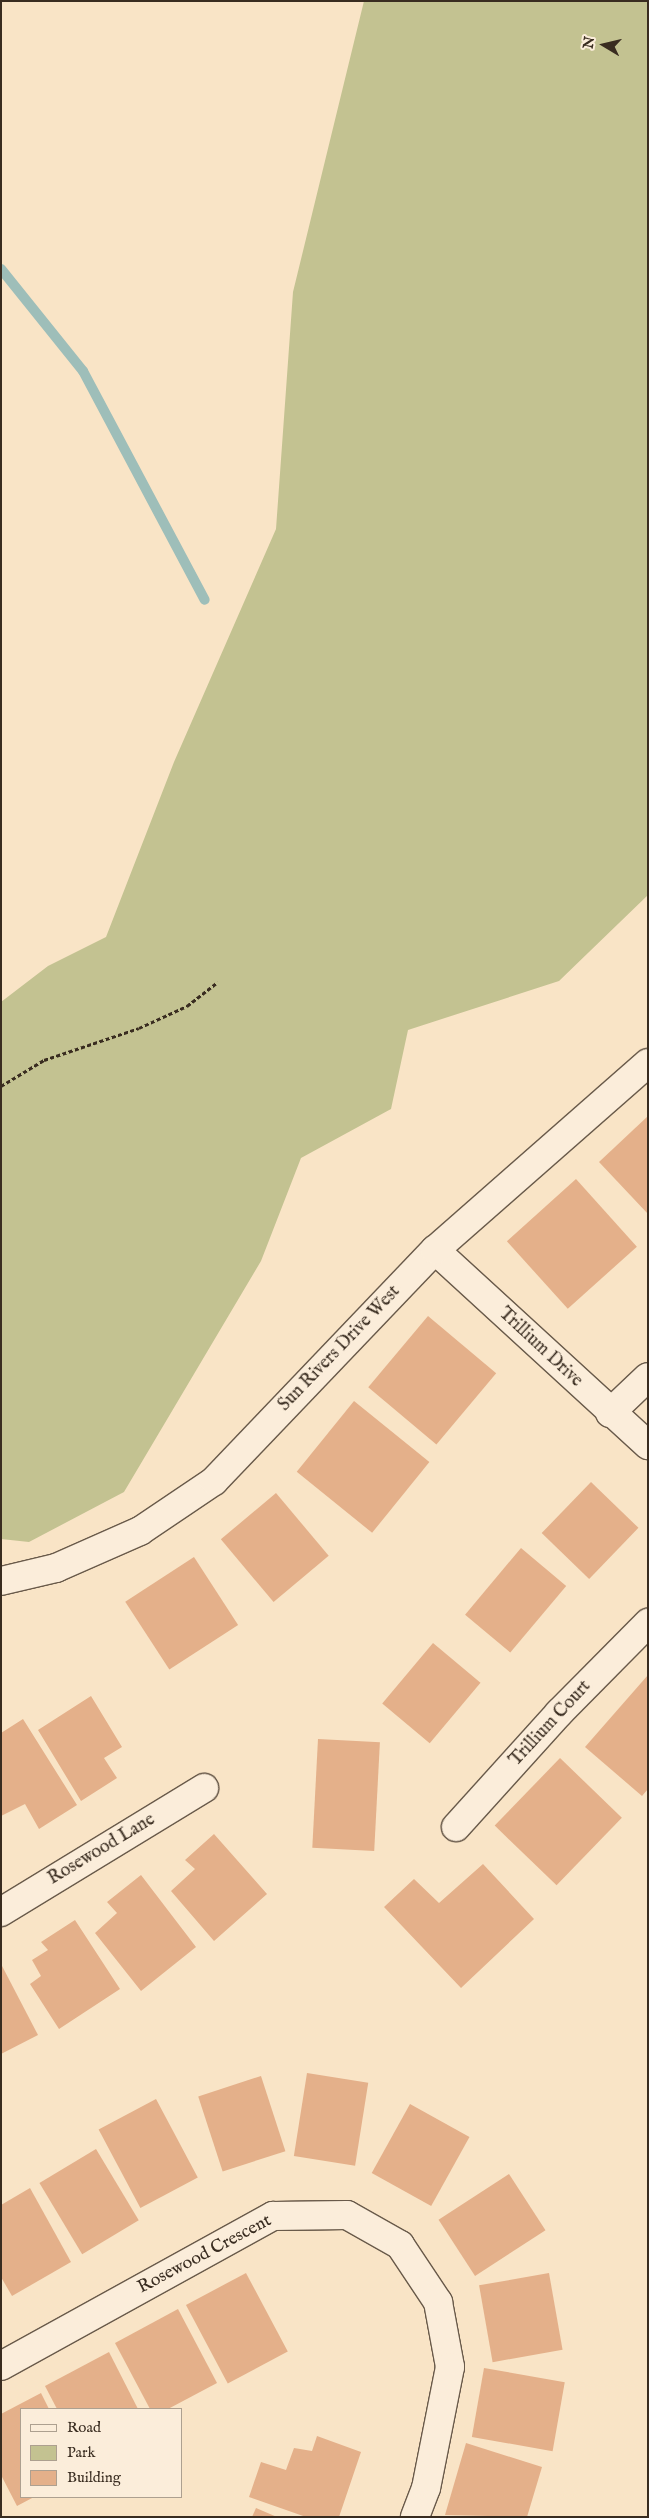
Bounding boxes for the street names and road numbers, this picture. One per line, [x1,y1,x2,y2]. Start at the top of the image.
street label: Sun Rivers Drive West [274,1282,406,1416]
street label: Trillium Drive [494,1304,586,1392]
street label: Trillium Court [506,1677,596,1771]
street label: Rosewood Lane [45,1810,159,1890]
street label: Rosewood Crescent [134,2211,276,2299]

